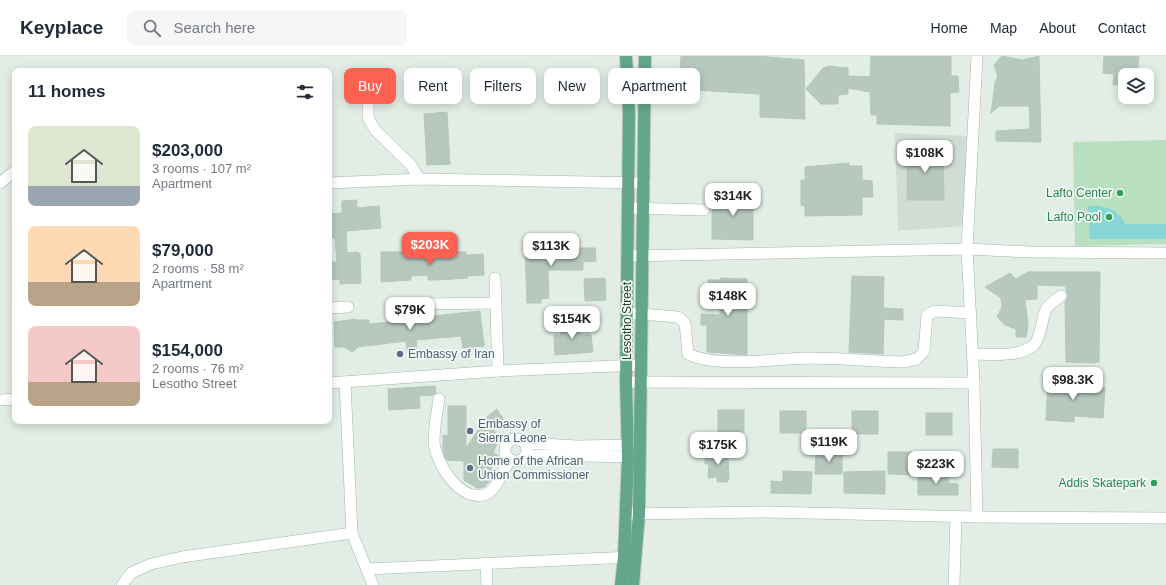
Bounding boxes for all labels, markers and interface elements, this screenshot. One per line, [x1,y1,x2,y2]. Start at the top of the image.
search box [127,10,407,46]
text: Keyplace [20,17,103,38]
icon: search [141,17,163,39]
text: Search here [173,19,255,36]
text: Home [931,20,968,36]
text: Map [990,20,1017,36]
text: About [1039,20,1076,36]
text: Contact [1098,20,1146,36]
chip: Buy [344,68,396,104]
chip: Rent [404,68,462,104]
chip: Filters [470,68,536,104]
chip: New [544,68,600,104]
chip: Apartment [608,68,700,104]
map controls [1118,68,1154,104]
button: layers [1118,68,1154,104]
icon: filters [294,81,316,103]
text: 11 homes [28,82,106,101]
pin: $108K [897,140,953,174]
text: $203,000 [152,141,223,160]
icon: home [60,142,108,190]
text: $108K [906,145,944,160]
text: 3 rooms · 107 m² [152,161,251,176]
text: Apartment [152,176,212,191]
pin: $314K [705,183,761,217]
place label: Lafto Center [1046,186,1112,200]
text: $314K [714,188,752,203]
marker: Lafto Center [1115,188,1125,198]
place label: Lafto Pool [1047,210,1101,224]
marker: Lafto Pool [1104,212,1114,222]
pin: $203K [402,232,458,266]
pin: $113K [523,233,579,267]
text: $203K [411,237,449,252]
text: $113K [532,238,570,253]
text: $79,000 [152,241,213,260]
icon: home [60,242,108,290]
text: 2 rooms · 58 m² [152,261,244,276]
text: Apartment [152,276,212,291]
street label: Lesotho Street [620,281,634,360]
pin: $148K [700,283,756,317]
text: $148K [709,288,747,303]
pin: $79K [386,297,434,331]
text: $79K [394,302,426,317]
pin: $154K [544,306,600,340]
text: $154K [553,311,591,326]
text: $154,000 [152,341,223,360]
icon: home [60,342,108,390]
place label: Embassy of Iran [408,347,495,361]
marker: Embassy of Iran [395,349,405,359]
text: 2 rooms · 76 m² [152,361,244,376]
pin: $98.3K [1040,367,1106,401]
text: $98.3K [1052,372,1094,387]
text: Lesotho Street [152,376,237,391]
place label: Embassy of Sierra Leone [478,417,547,445]
marker: Embassy of Sierra Leone [465,426,475,436]
pin: $119K [801,429,857,463]
pin: $175K [690,432,746,466]
text: $119K [810,434,848,449]
text: $175K [699,437,737,452]
pin: $223K [908,451,964,485]
place label: Home of the African Union Commissioner [478,454,589,482]
text: $223K [917,456,955,471]
marker: Home of the African Union Commissioner [465,463,475,473]
place label: Addis Skatepark [1059,476,1147,490]
marker: Addis Skatepark [1149,478,1159,488]

